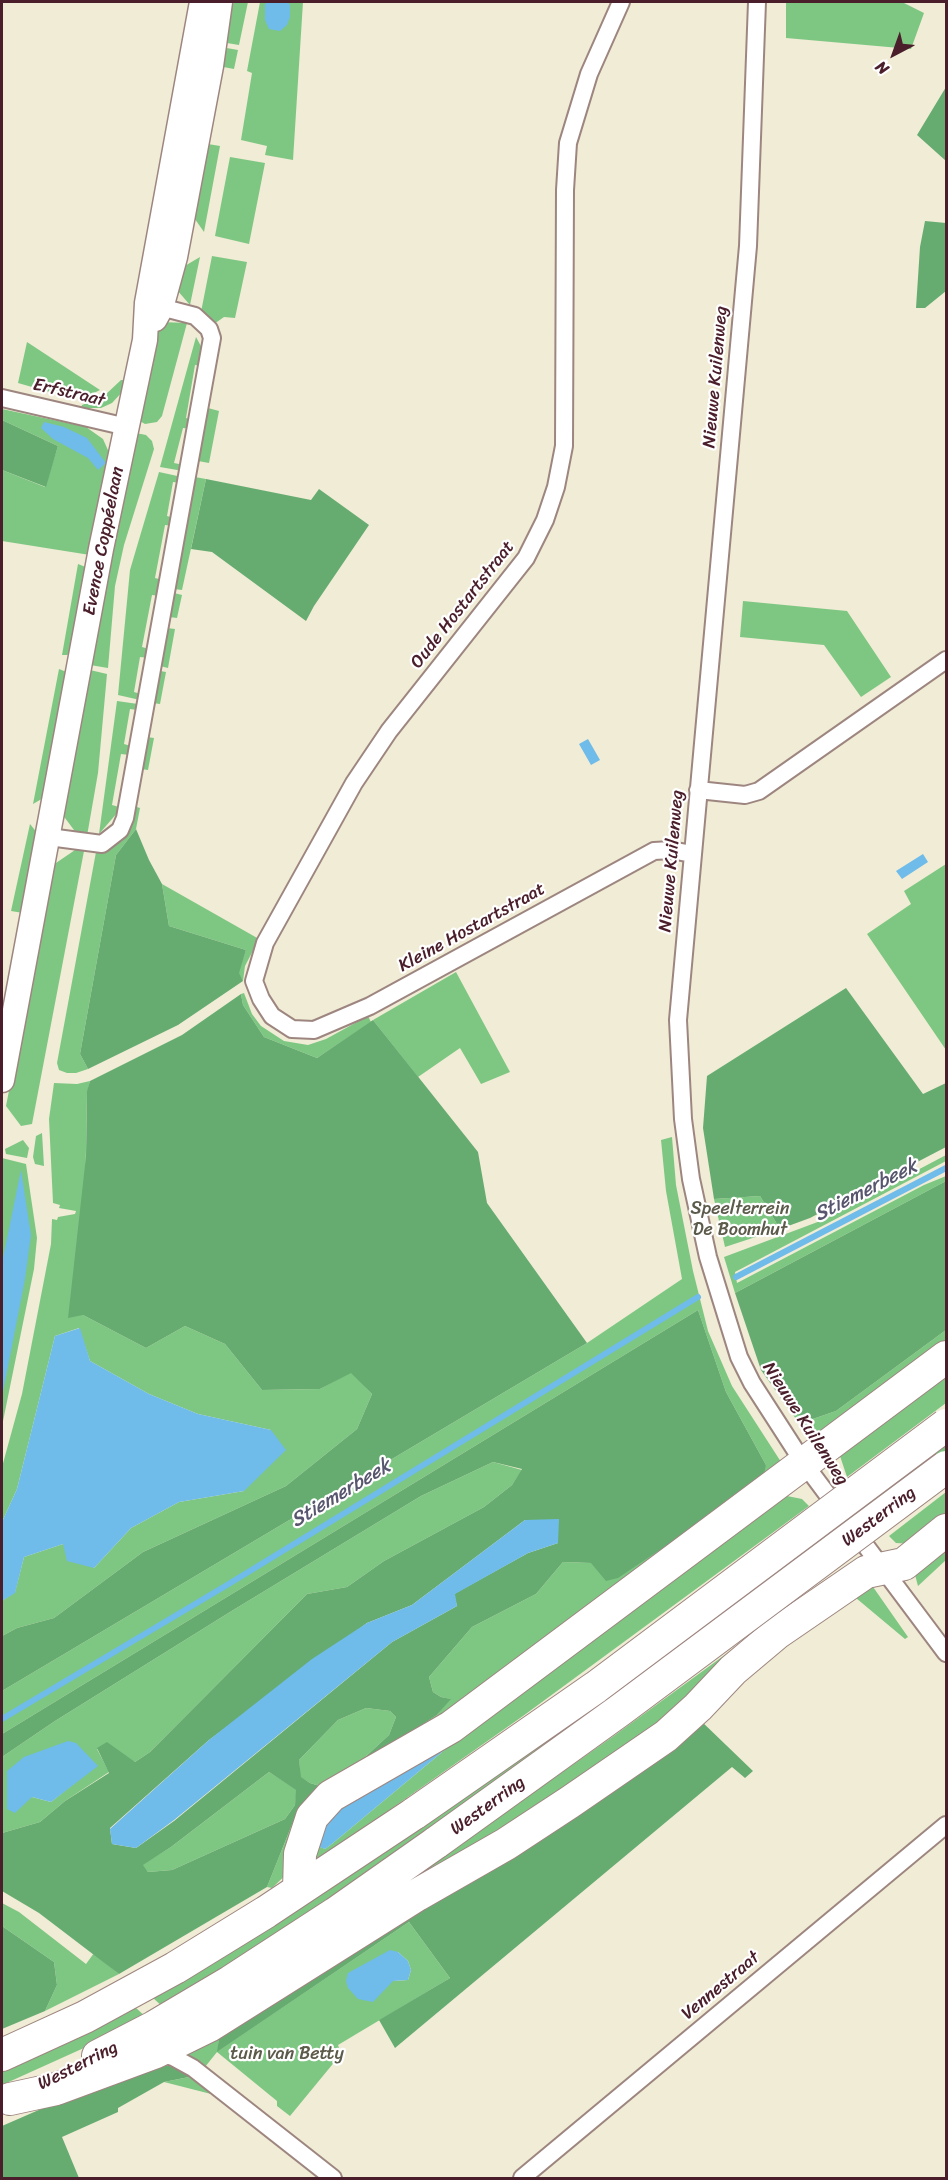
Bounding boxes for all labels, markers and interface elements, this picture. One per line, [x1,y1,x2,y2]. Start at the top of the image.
north arrow [864,24,924,84]
text: N [868,53,896,83]
street label: Nieuwe Kuilenweg [699,305,733,449]
street label: Erfstraat [31,374,107,412]
street label: Evence Coppéelaan [79,465,129,617]
street label: Oude Hostartstraat [406,537,520,673]
street label: Nieuwe Kuilenweg [655,789,689,933]
street label: Kleine Hostartstraat [395,879,549,977]
water label: Stiemerbeek [810,1155,922,1227]
park label: Speelterrein De Boomhut [690,1198,790,1240]
street label: Nieuwe Kuilenweg [757,1358,853,1490]
water label: Stiemerbeek [287,1455,395,1533]
street label: Westerring [838,1482,920,1552]
street label: Westerring [446,1772,530,1840]
street label: Vennestraat [678,1947,764,2025]
street label: Westerring [34,2037,122,2095]
park label: tuin van Betty [230,2043,344,2065]

